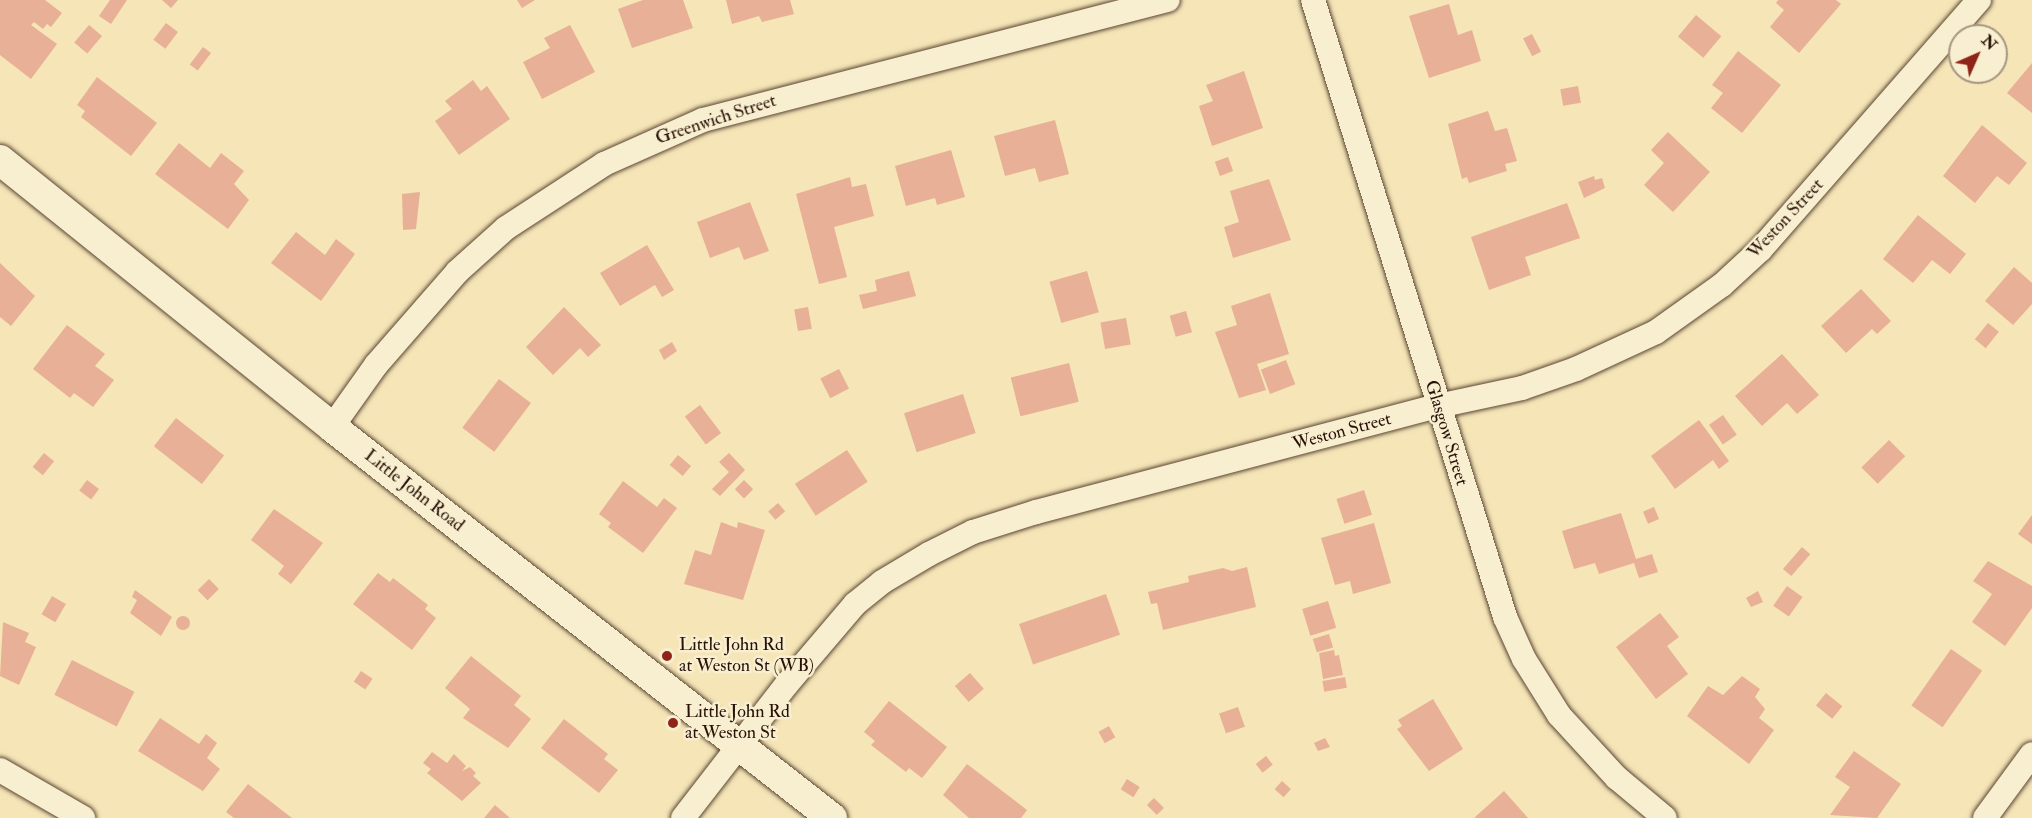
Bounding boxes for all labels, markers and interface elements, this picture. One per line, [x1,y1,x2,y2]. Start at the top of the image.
north arrow [1948,24,2008,84]
text: N [1977,31,2001,55]
street label: Greenwich Street [653,90,779,150]
street label: Weston Street [1744,175,1828,263]
street label: Glasgow Street [1420,378,1472,488]
street label: Weston Street [1290,408,1394,456]
street label: Little John Road [360,445,468,537]
place label: Little John Rd at Weston St (WB) [679,635,814,678]
marker: Little John Rd at Weston St (WB) [660,649,674,663]
place label: Little John Rd at Weston St [685,702,790,744]
marker: Little John Rd at Weston St [666,716,680,730]

